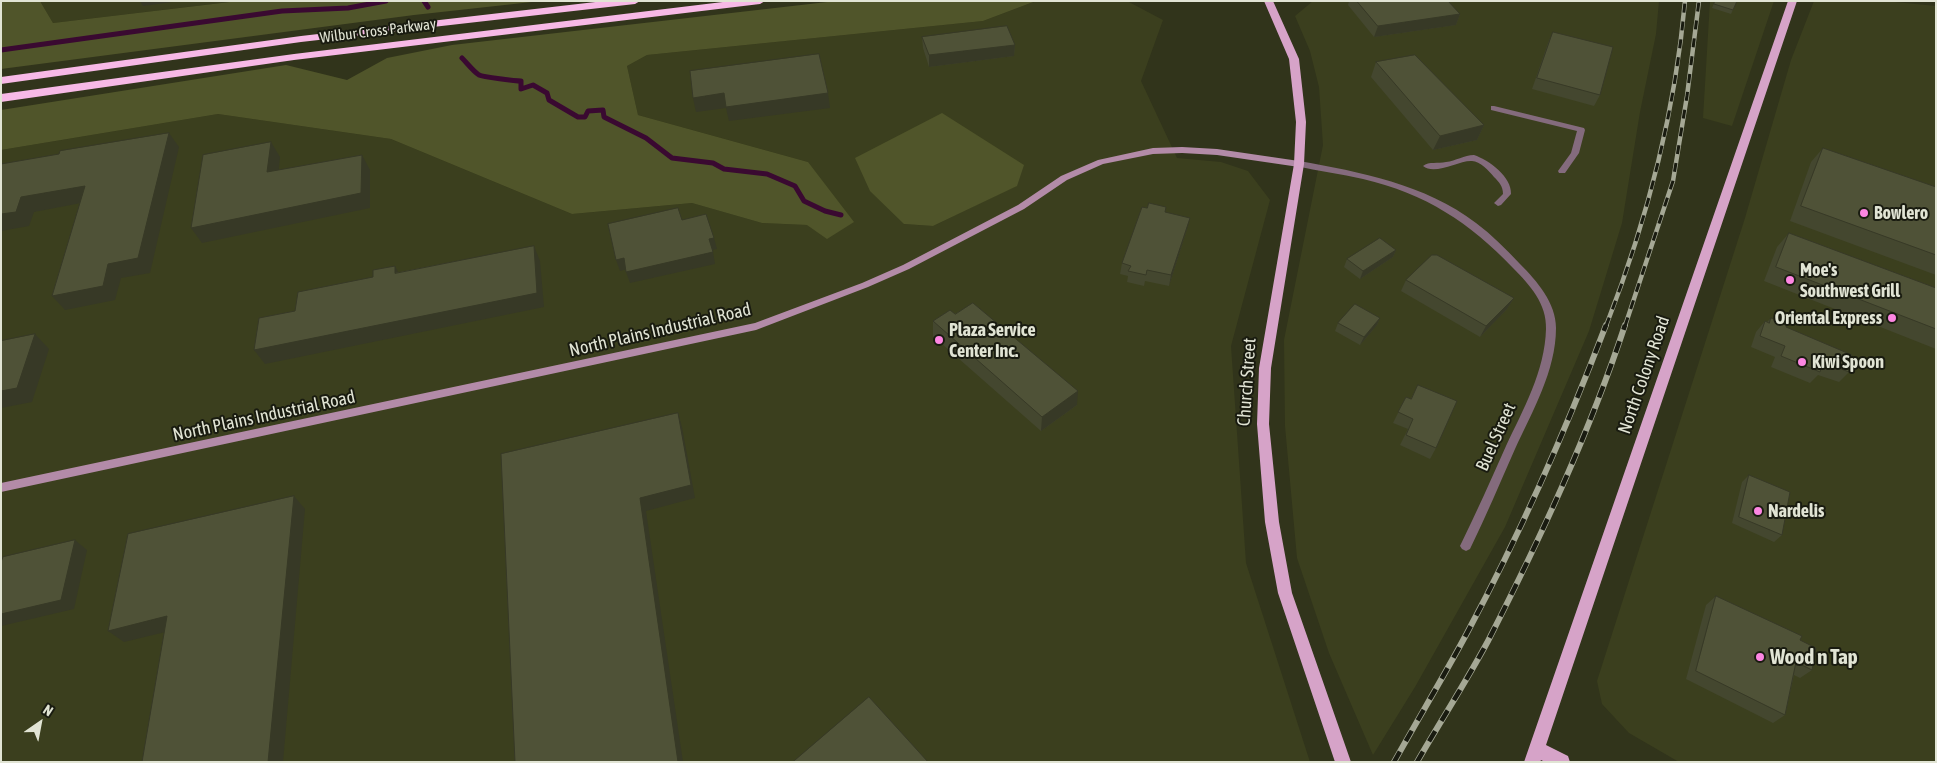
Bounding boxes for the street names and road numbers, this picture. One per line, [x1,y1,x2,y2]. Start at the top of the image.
street label: Wilbur Cross Parkway [319,15,437,47]
street label: North Plains Industrial Road [567,299,753,361]
street label: North Colony Road [1614,313,1674,437]
street label: Church Street [1233,337,1261,427]
street label: North Plains Industrial Road [171,386,357,446]
street label: Buel Street [1471,400,1521,474]

